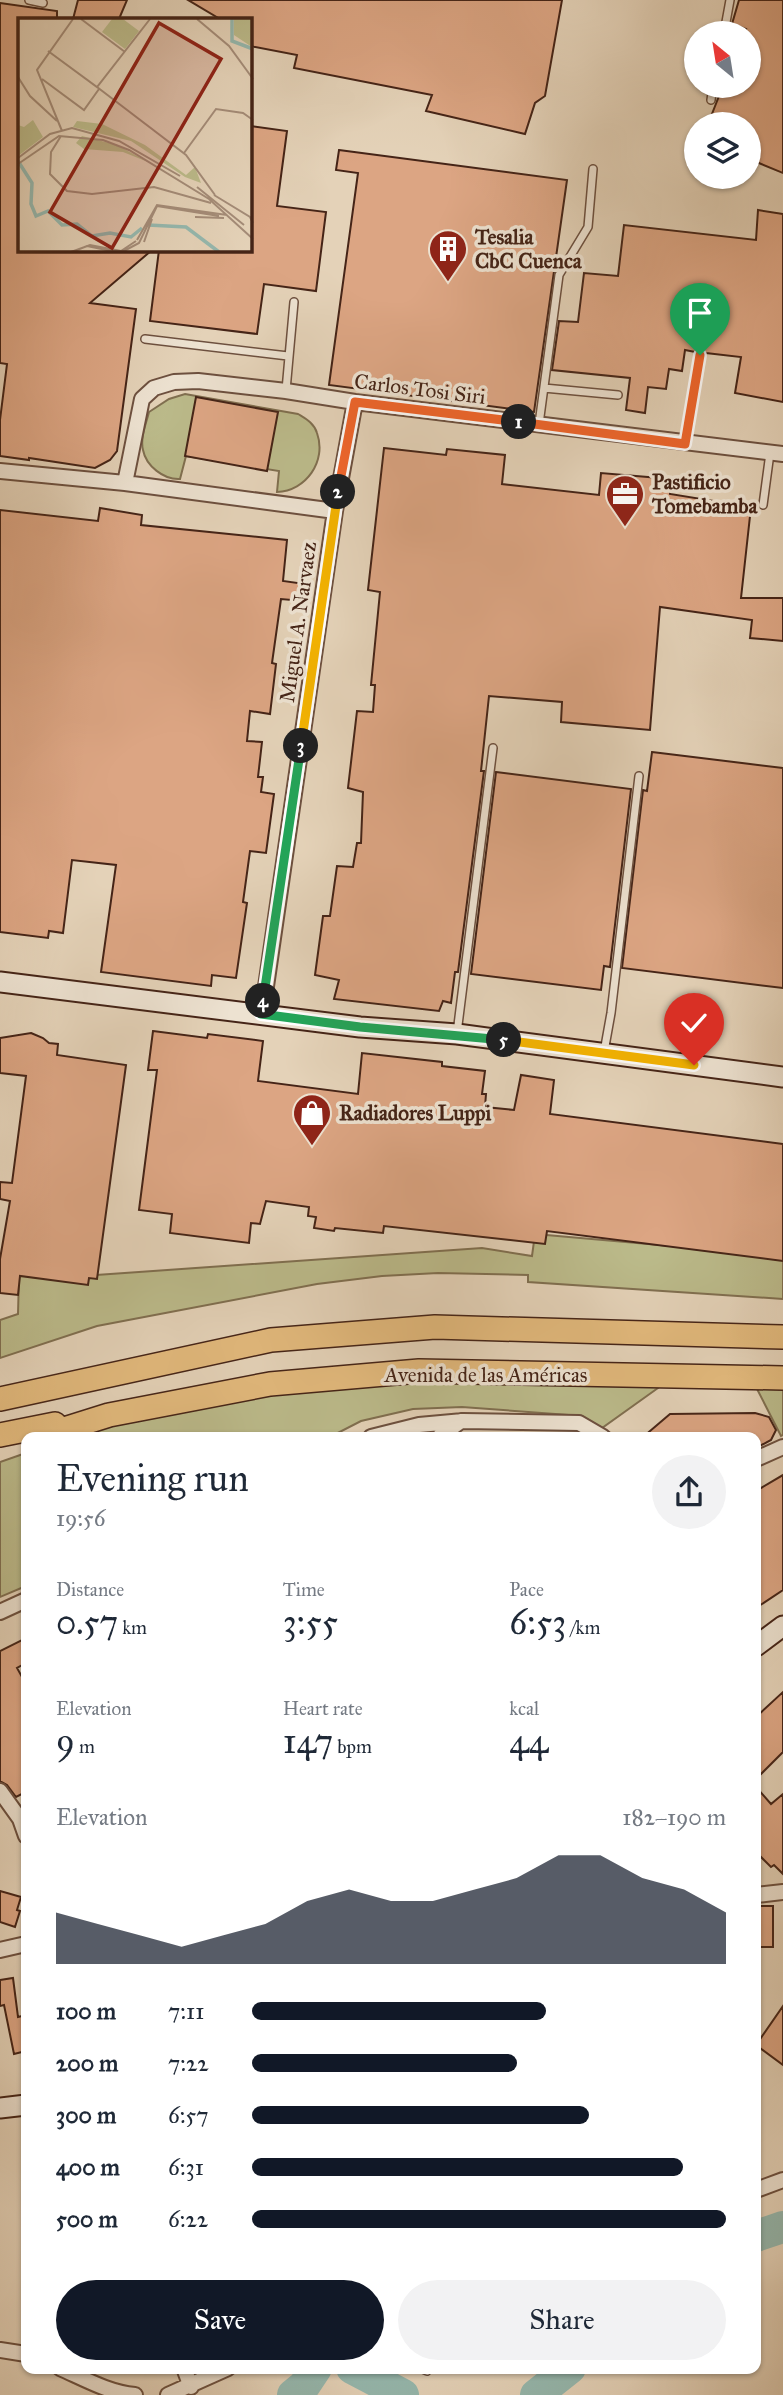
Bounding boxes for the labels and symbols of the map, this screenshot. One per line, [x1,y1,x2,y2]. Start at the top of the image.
inset map [18,18,252,252]
north arrow [684,21,761,98]
place label: Tesalia CbC Cuenca [474,224,583,274]
building icon: Tesalia CbC Cuenca [427,228,469,283]
pin [670,283,730,355]
street label: Carlos Tosi Siri [353,368,487,410]
pin: 1 [502,404,536,440]
place label: Pastificio Tomebamba [651,469,758,519]
office icon: Pastificio Tomebamba [604,473,646,528]
pin: 2 [320,475,356,510]
street label: Miguel A. Narvaez [274,540,322,704]
pin: 3 [284,728,318,764]
pin: 4 [246,984,280,1018]
pin [664,993,724,1065]
pin: 5 [486,1023,522,1058]
shop icon: Radiadores Luppi [291,1092,333,1147]
place label: Radiadores Luppi [339,1100,491,1126]
street label: Avenida de las Américas [384,1362,587,1388]

